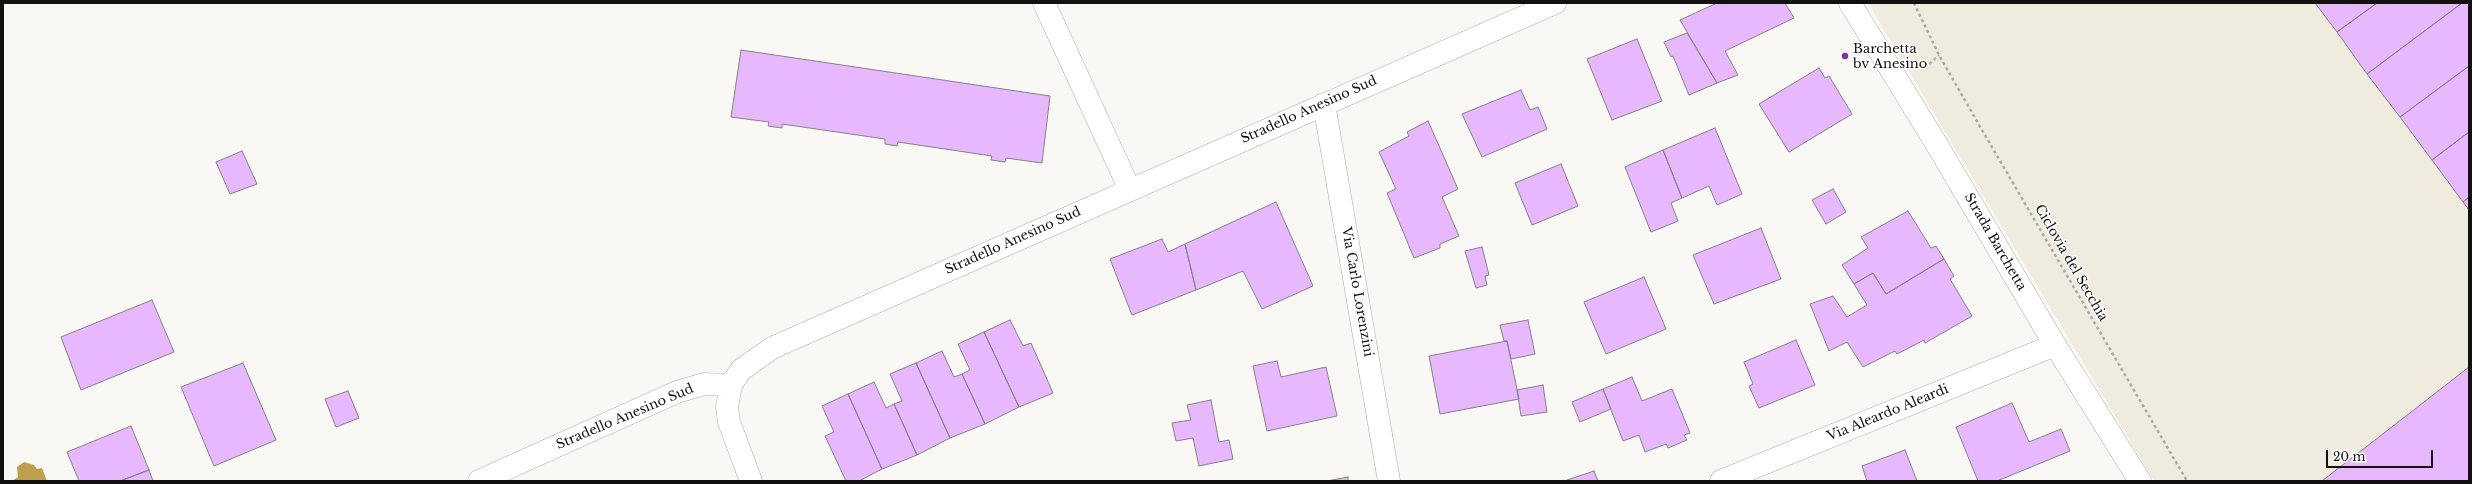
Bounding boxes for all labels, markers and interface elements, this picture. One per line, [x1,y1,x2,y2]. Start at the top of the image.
place label: Barchetta bv Anesino [1853,41,1927,72]
marker: Barchetta bv Anesino [1840,51,1850,61]
street label: Stradello Anesino Sud [1239,73,1379,147]
street label: Strada Barchetta [1961,190,2029,294]
street label: Ciclovia del Secchia [2031,202,2111,324]
street label: Stradello Anesino Sud [943,204,1083,278]
street label: Via Carlo Lorenzini [1338,226,1376,358]
street label: Stradello Anesino Sud [554,381,696,453]
street label: Via Aleardo Aleardi [1825,381,1951,445]
scale bar [2328,442,2435,468]
text: 20 m [2333,449,2365,464]

